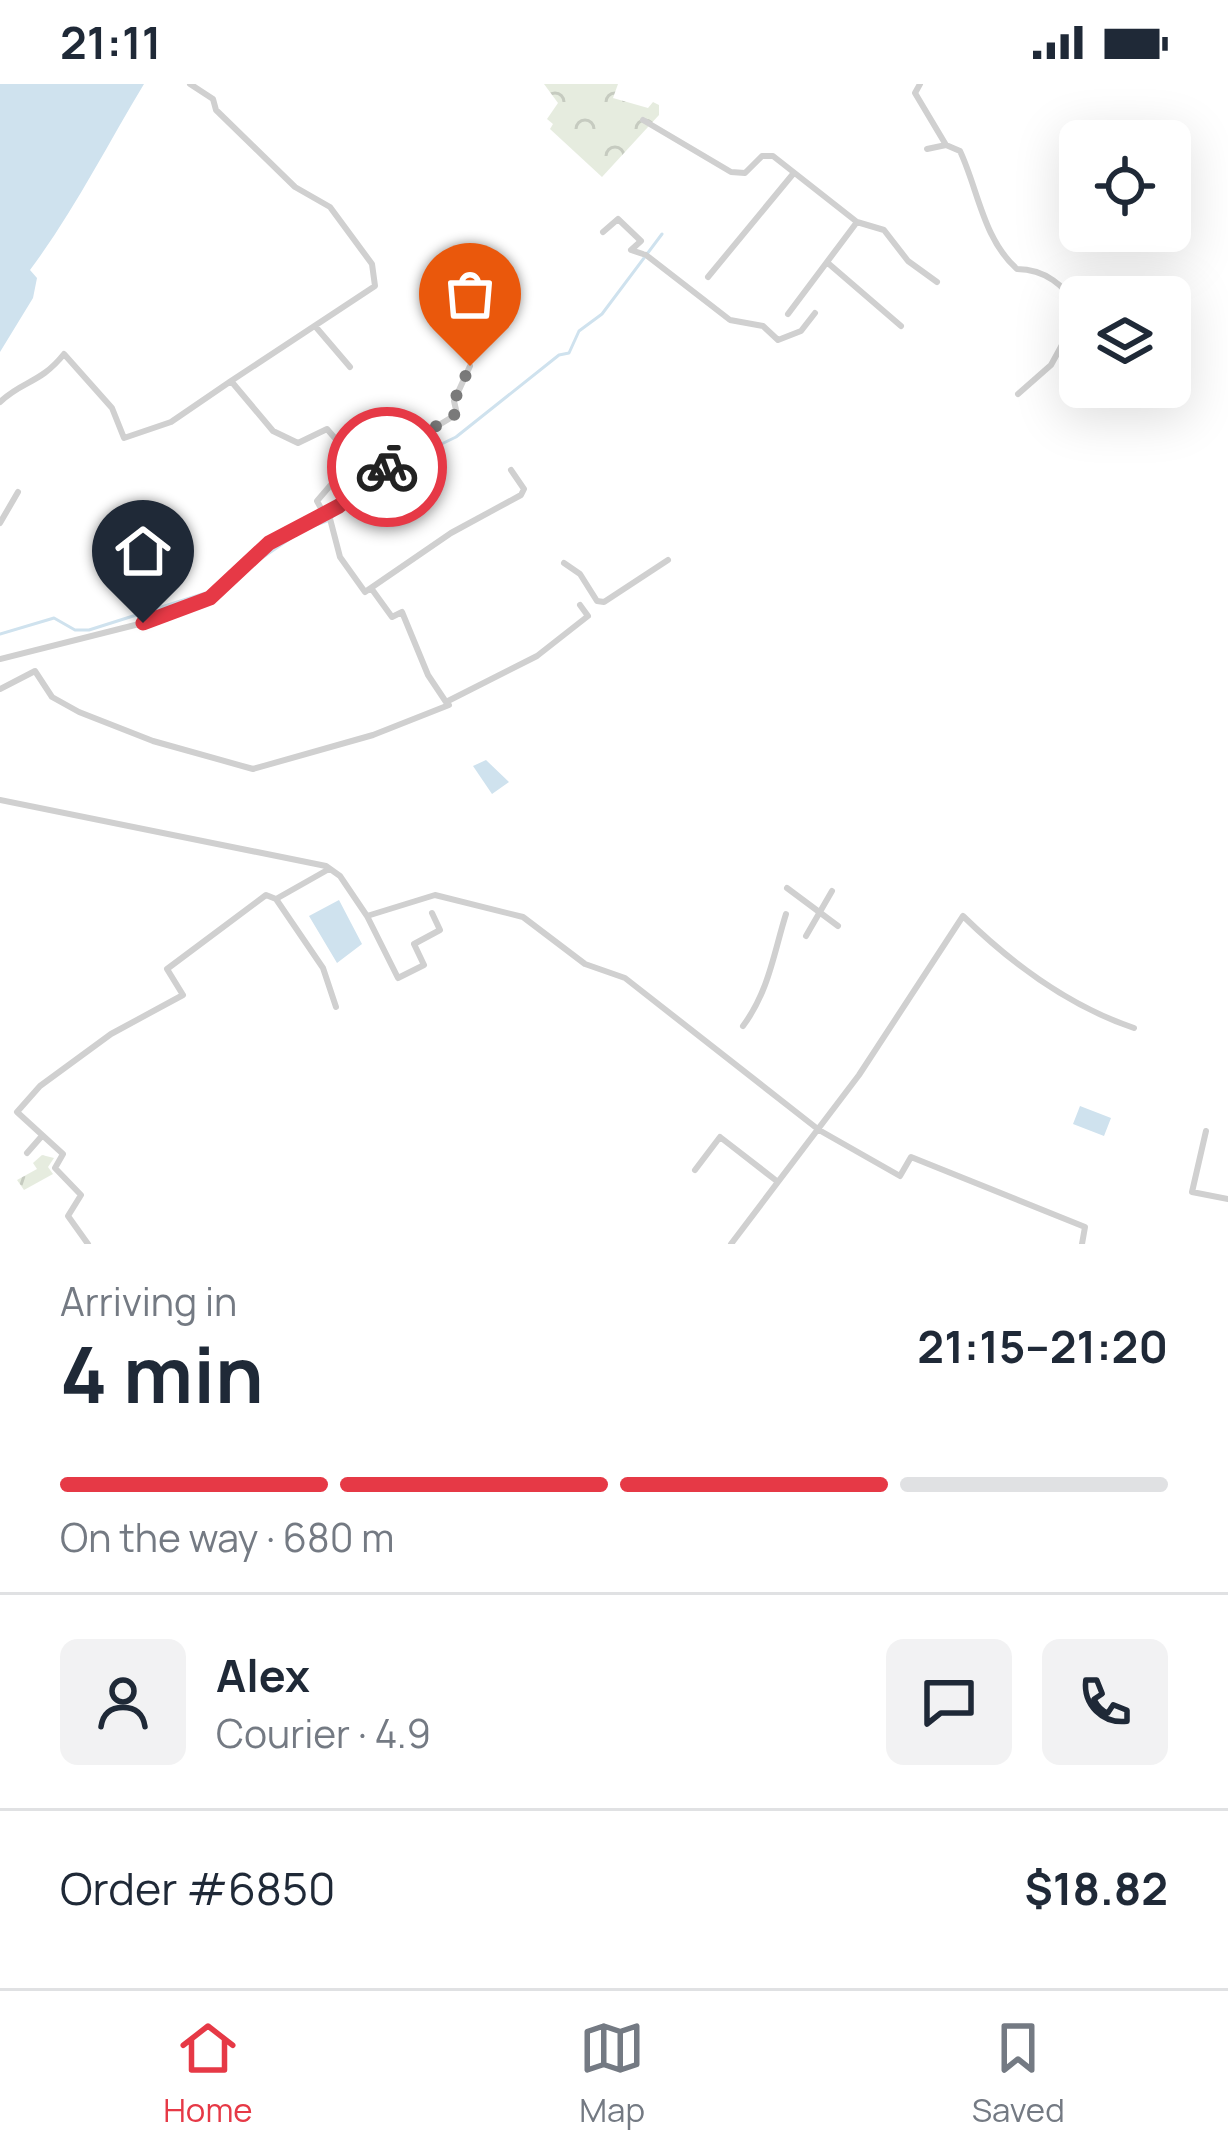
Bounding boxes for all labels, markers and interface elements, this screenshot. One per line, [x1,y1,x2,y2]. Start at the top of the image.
text: 21:11 [60,11,161,73]
map controls [1059,120,1191,408]
button: locate [1059,120,1191,252]
pin [419,243,521,366]
icon: bag [437,261,503,327]
button: layers [1059,276,1191,408]
courier [327,407,447,527]
icon: bike [354,434,420,500]
pin [92,500,194,623]
icon: home [110,518,176,584]
text: Arriving in [60,1274,237,1328]
text: 21:15–21:20 [917,1315,1168,1377]
text: 4 min [60,1320,264,1426]
text: On the way · 680 m [60,1510,394,1564]
button: person [60,1639,186,1765]
button: chat [886,1639,1012,1765]
button: phone [1042,1639,1168,1765]
text: Alex [216,1644,310,1706]
text: Courier · 4.9 [216,1706,431,1760]
text: Order #6850 [60,1857,335,1919]
text: $18.82 [1024,1857,1168,1919]
tab: Home [163,2015,253,2132]
tab: Map [579,2015,645,2132]
tab: Saved [972,2015,1065,2132]

